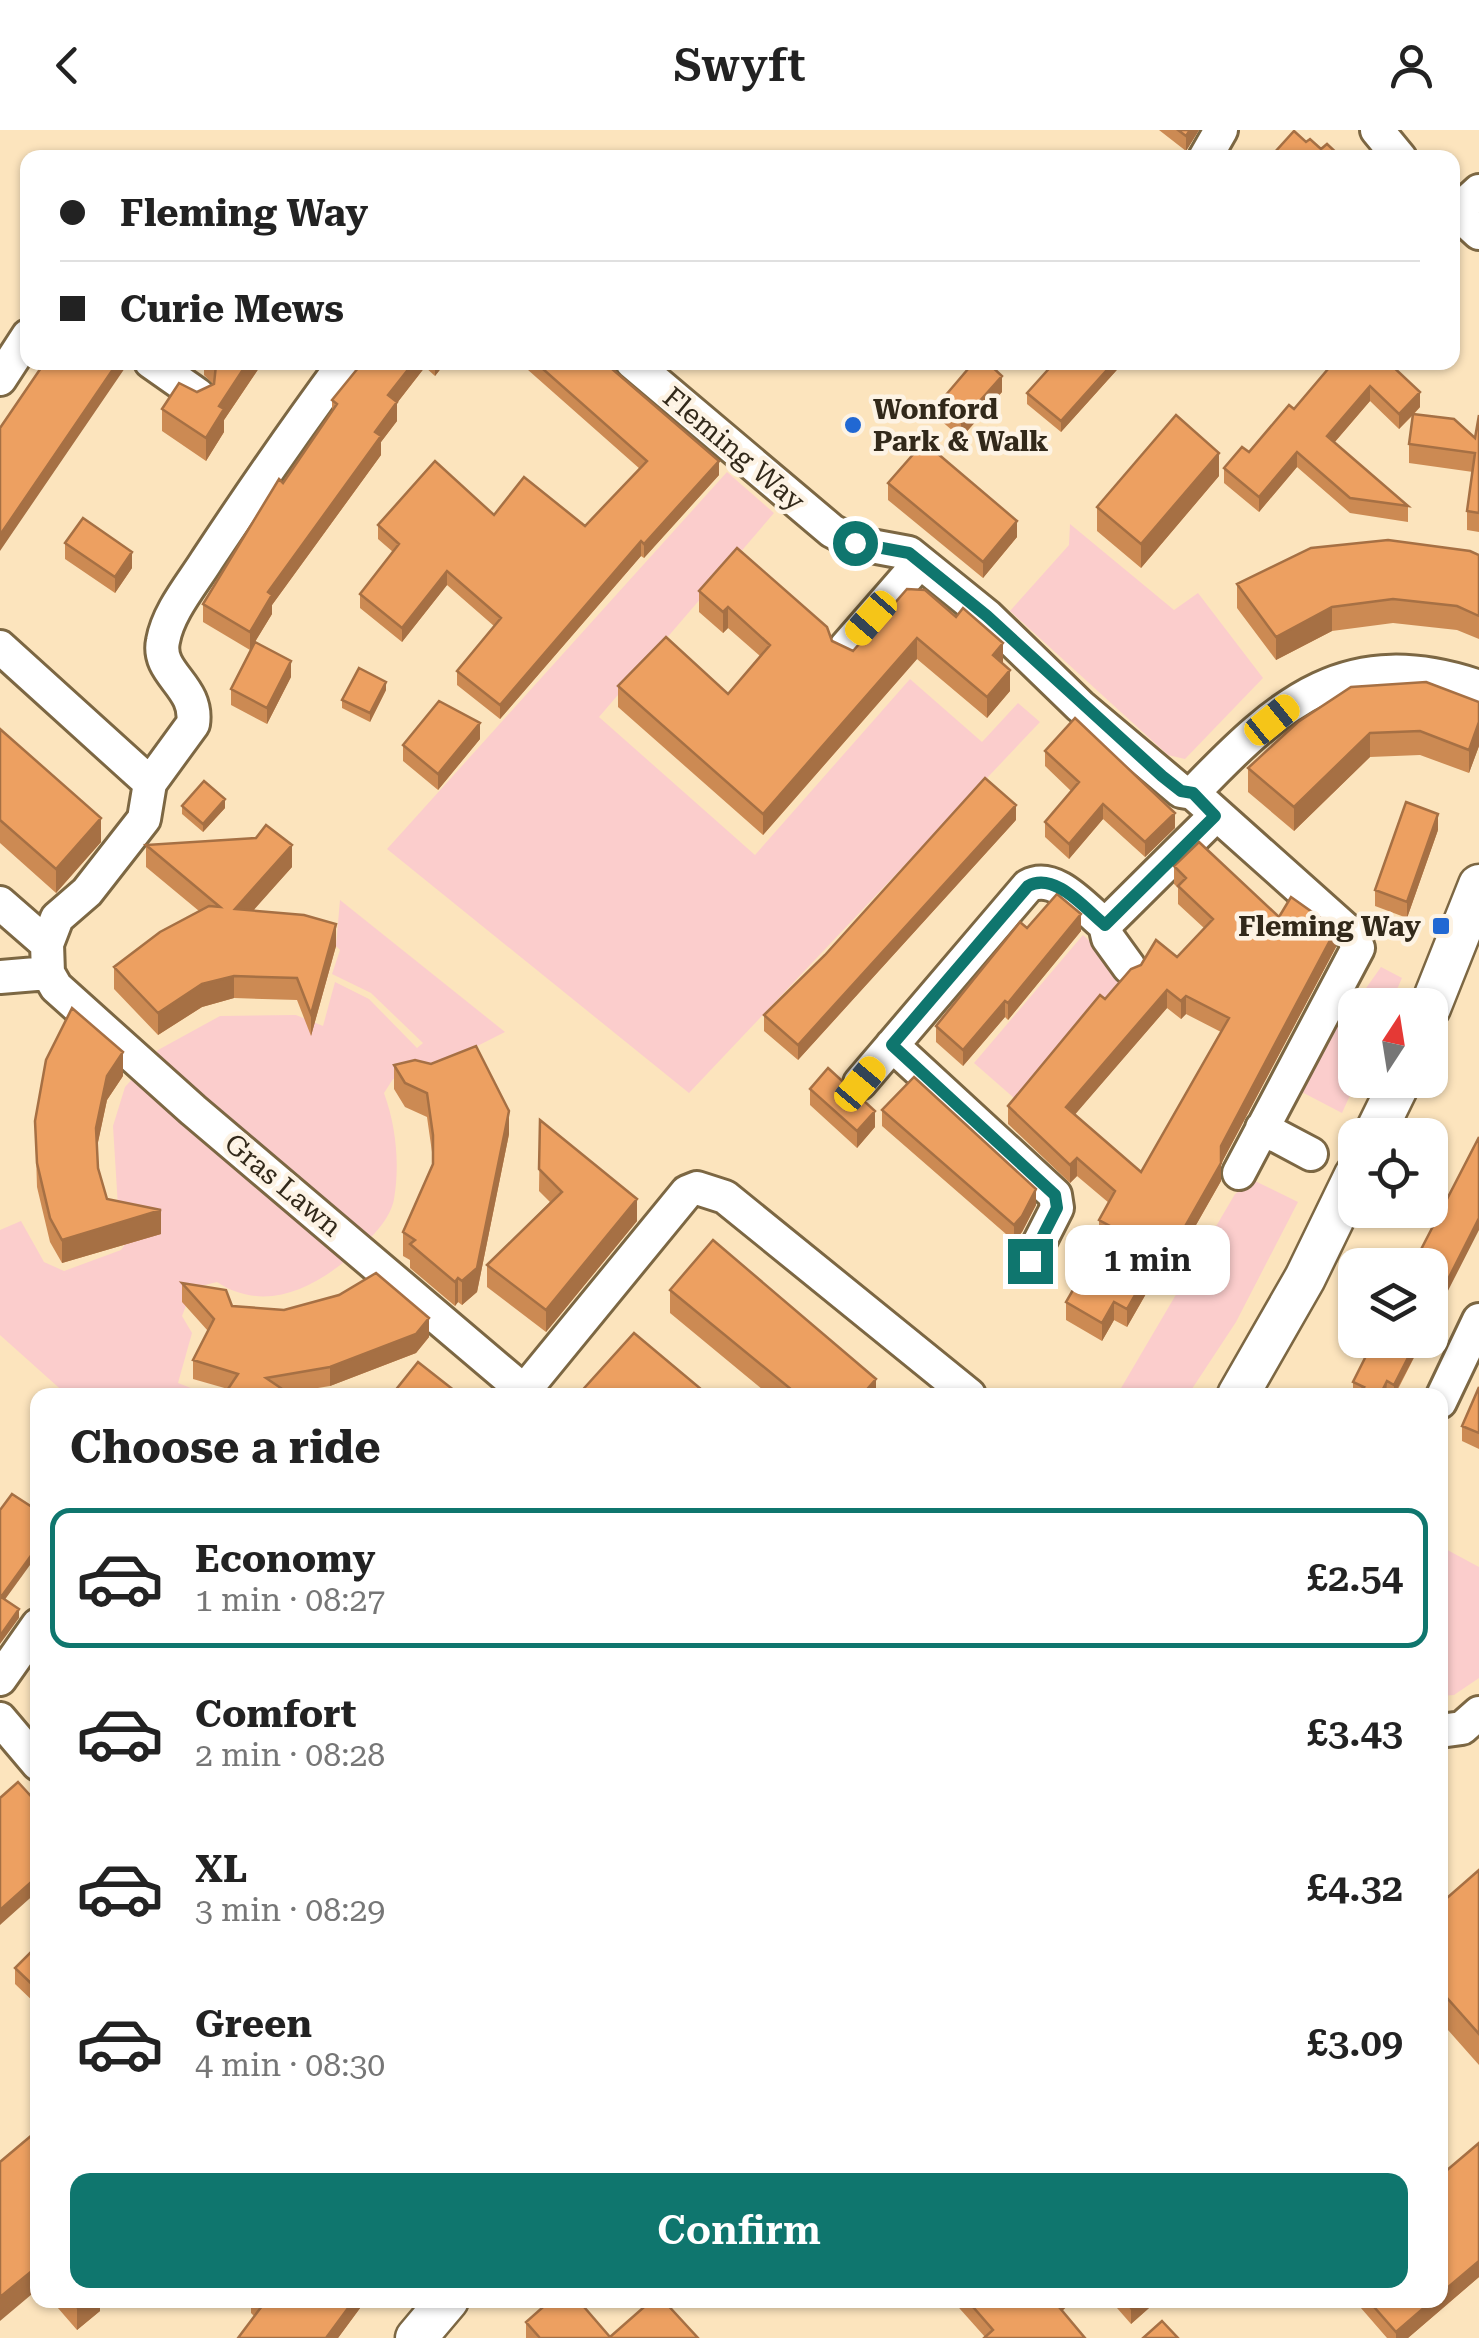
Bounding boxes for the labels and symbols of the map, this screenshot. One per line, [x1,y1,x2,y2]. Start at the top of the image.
street label: Fleming Way [657,380,812,518]
place label: Wonford Park & Walk [873,393,1048,458]
marker: Wonford Park & Walk [842,414,864,436]
route start [833,521,878,566]
car [840,586,902,650]
car [1239,689,1305,751]
place label: Fleming Way [1238,910,1421,943]
marker: Fleming Way [1430,915,1452,937]
north arrow [1338,988,1448,1098]
car [829,1051,891,1117]
street label: Gras Lawn [218,1127,348,1243]
callout: 1 min [1065,1226,1230,1296]
route end [1008,1239,1053,1284]

